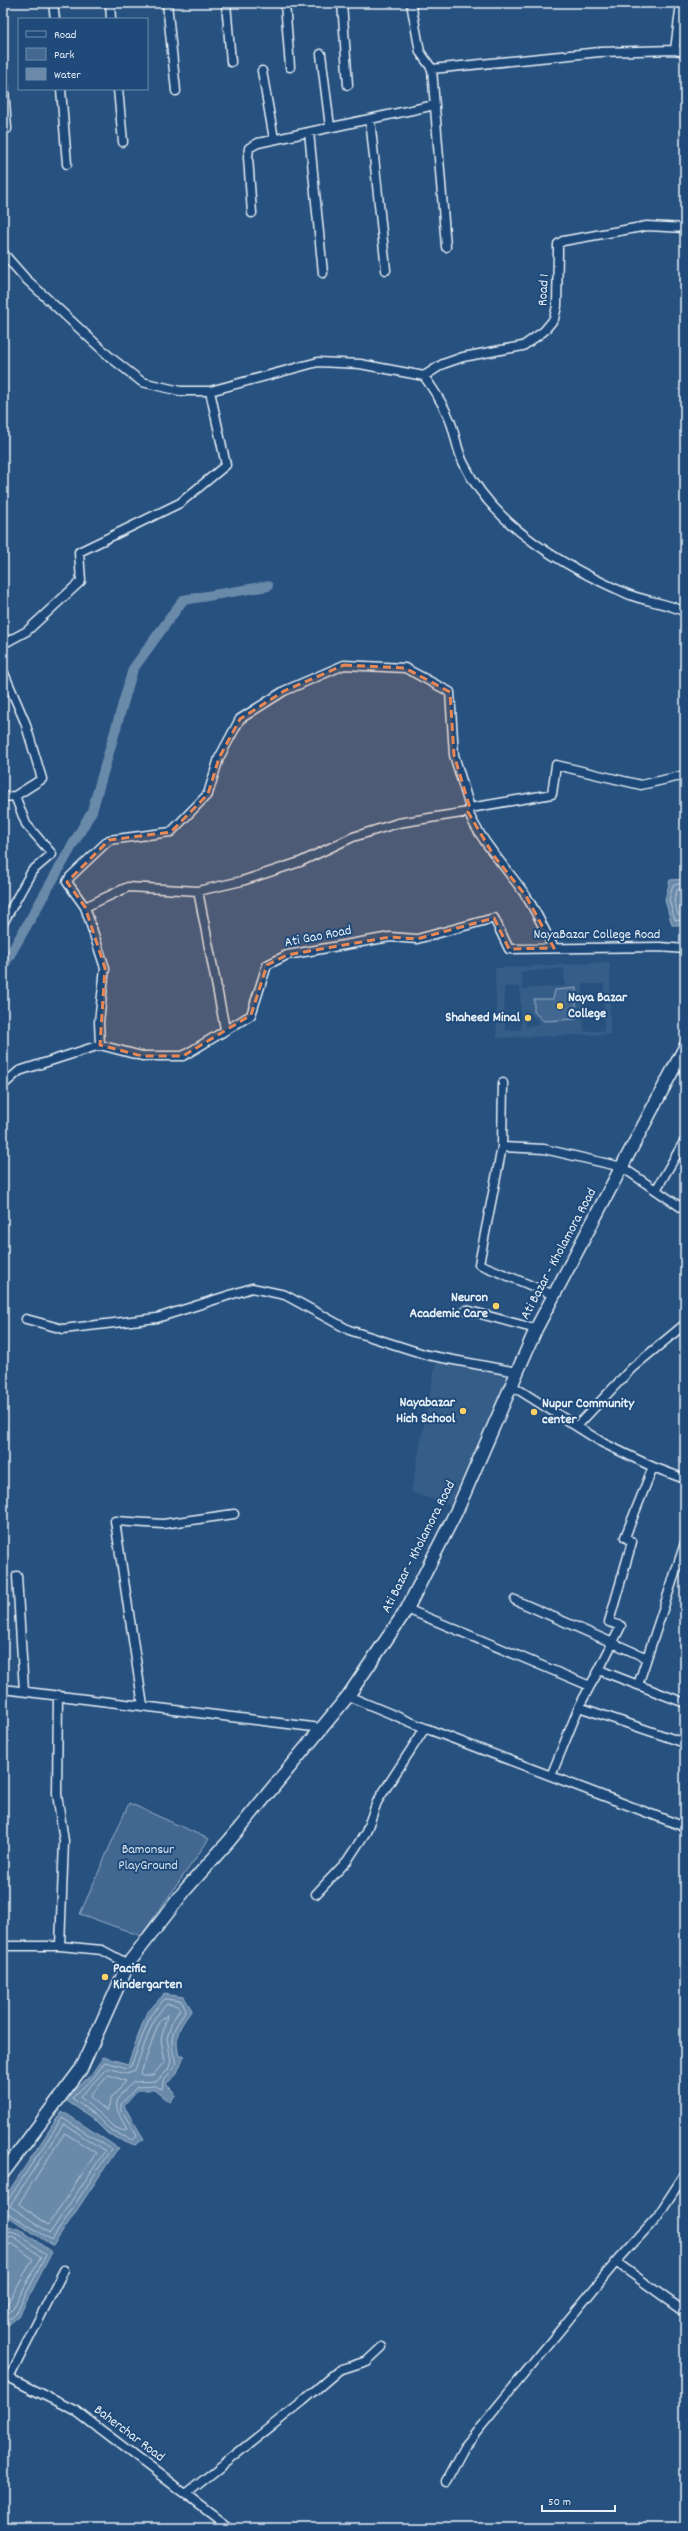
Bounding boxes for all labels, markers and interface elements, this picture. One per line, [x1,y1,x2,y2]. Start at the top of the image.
legend [18,18,148,90]
text: Road [54,27,76,44]
text: Park [54,47,75,64]
text: Water [54,67,81,84]
street label: Road 1 [533,273,555,307]
street label: Ati Gao Road [283,921,353,953]
street label: NayaBazar College Road [534,925,660,945]
place label: Naya Bazar College [568,988,628,1024]
marker: Naya Bazar College [555,1001,565,1011]
place label: Shaheed Minal [445,1008,521,1028]
marker: Shaheed Minal [523,1013,533,1023]
street label: Ati Bazar - Kholamora Road [516,1185,602,1323]
place label: Neuron Academic Care [410,1288,489,1324]
marker: Neuron Academic Care [491,1301,501,1311]
place label: Nayabazar Hich School [396,1393,456,1429]
place label: Nupur Community center [542,1394,635,1430]
marker: Nayabazar Hich School [458,1406,468,1416]
marker: Nupur Community center [529,1407,539,1417]
street label: Ati Bazar - Kholamora Road [377,1477,461,1617]
park label: Bamonsur PlayGround [118,1840,178,1876]
place label: Pacific Kindergarten [113,1959,183,1995]
marker: Pacific Kindergarten [100,1972,110,1982]
street label: Baherchar Road [89,2401,169,2467]
scale bar [542,2487,615,2513]
text: 50 m [548,2494,571,2511]

